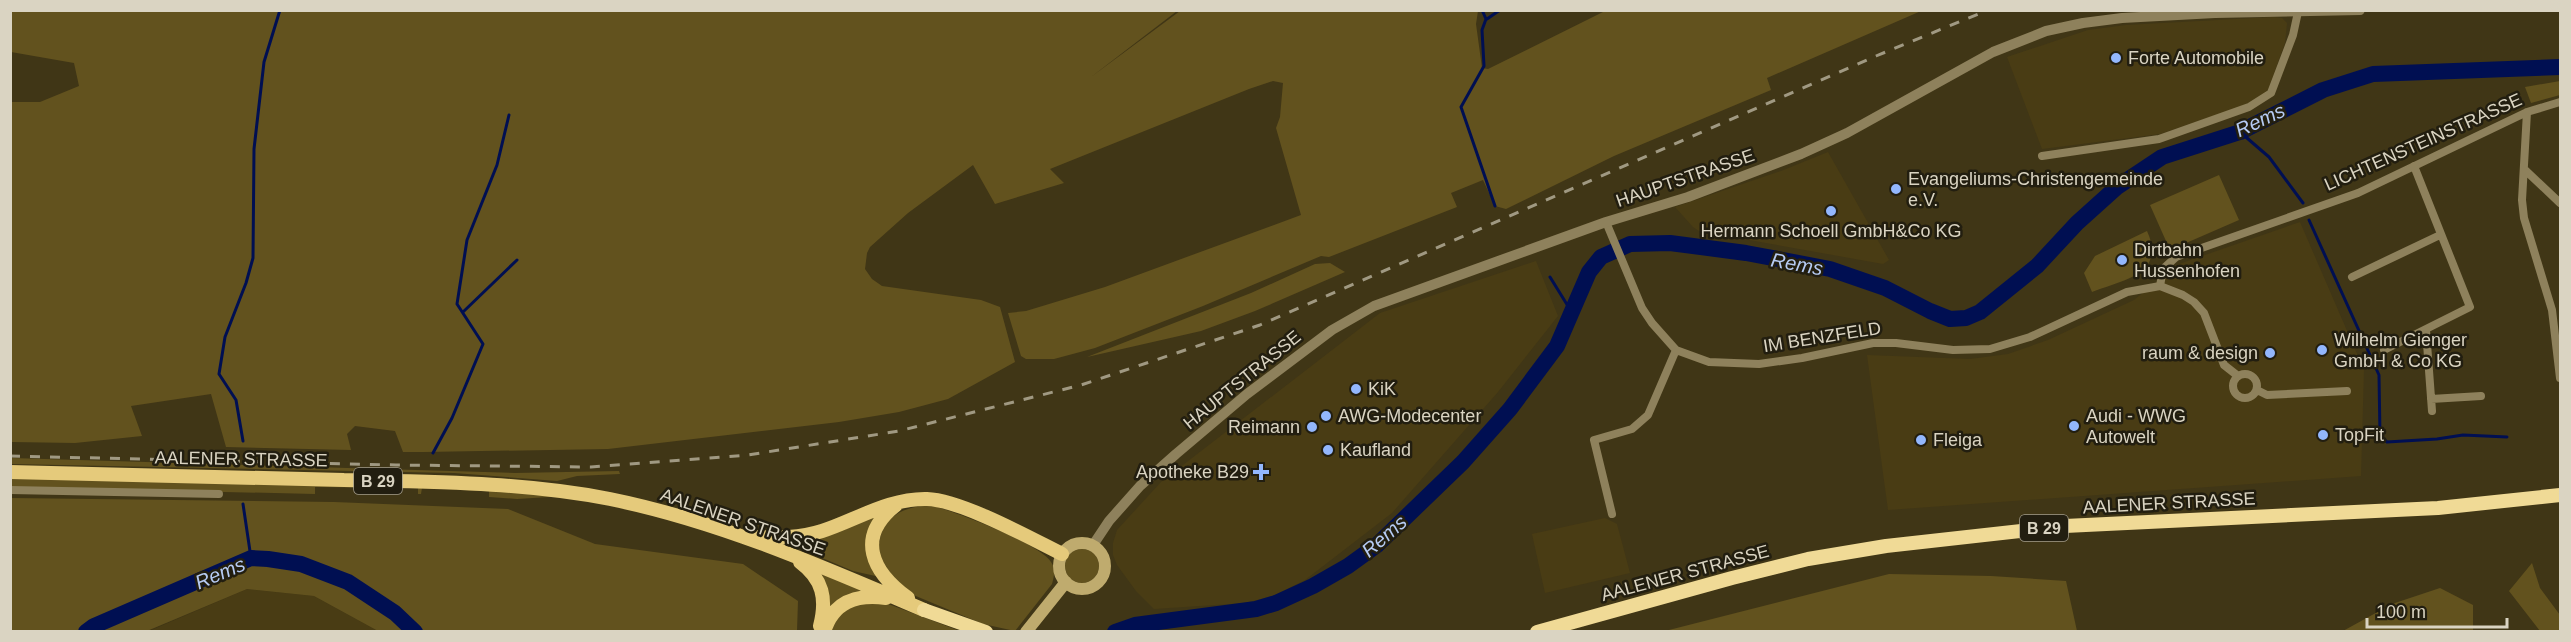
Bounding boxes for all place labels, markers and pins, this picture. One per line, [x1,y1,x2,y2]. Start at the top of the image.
place label: Forte Automobile [2128,48,2264,68]
marker: Forte Automobile [2109,51,2123,65]
place label: Evangeliums-Christengemeinde e.V. [1908,169,2163,210]
marker: Evangeliums-Christengemeinde e.V. [1889,182,1903,196]
marker: Hermann Schoell GmbH&Co KG [1824,204,1838,218]
place label: Hermann Schoell GmbH&Co KG [1700,221,1962,241]
place label: Dirtbahn Hussenhofen [2134,240,2240,281]
marker: Dirtbahn Hussenhofen [2115,253,2129,267]
place label: Wilhelm Gienger GmbH & Co KG [2334,330,2467,371]
place label: raum & design [2142,343,2258,363]
marker: Wilhelm Gienger GmbH & Co KG [2315,343,2329,357]
marker: raum & design [2263,346,2277,360]
place label: KiK [1368,379,1396,399]
marker: KiK [1349,382,1363,396]
place label: AWG-Modecenter [1338,406,1481,426]
place label: Audi - WWG Autowelt [2086,406,2186,447]
marker: AWG-Modecenter [1319,409,1333,423]
place label: Reimann [1228,417,1300,437]
marker: Audi - WWG Autowelt [2067,419,2081,433]
marker: Reimann [1305,420,1319,434]
place label: TopFit [2335,425,2384,445]
marker: TopFit [2316,428,2330,442]
place label: Fleiga [1933,430,1983,450]
marker: Fleiga [1914,433,1928,447]
place label: Kaufland [1340,440,1411,460]
marker: Kaufland [1321,443,1335,457]
place label: Apotheke B29 [1136,462,1249,482]
marker: Apotheke B29 [1254,465,1268,479]

